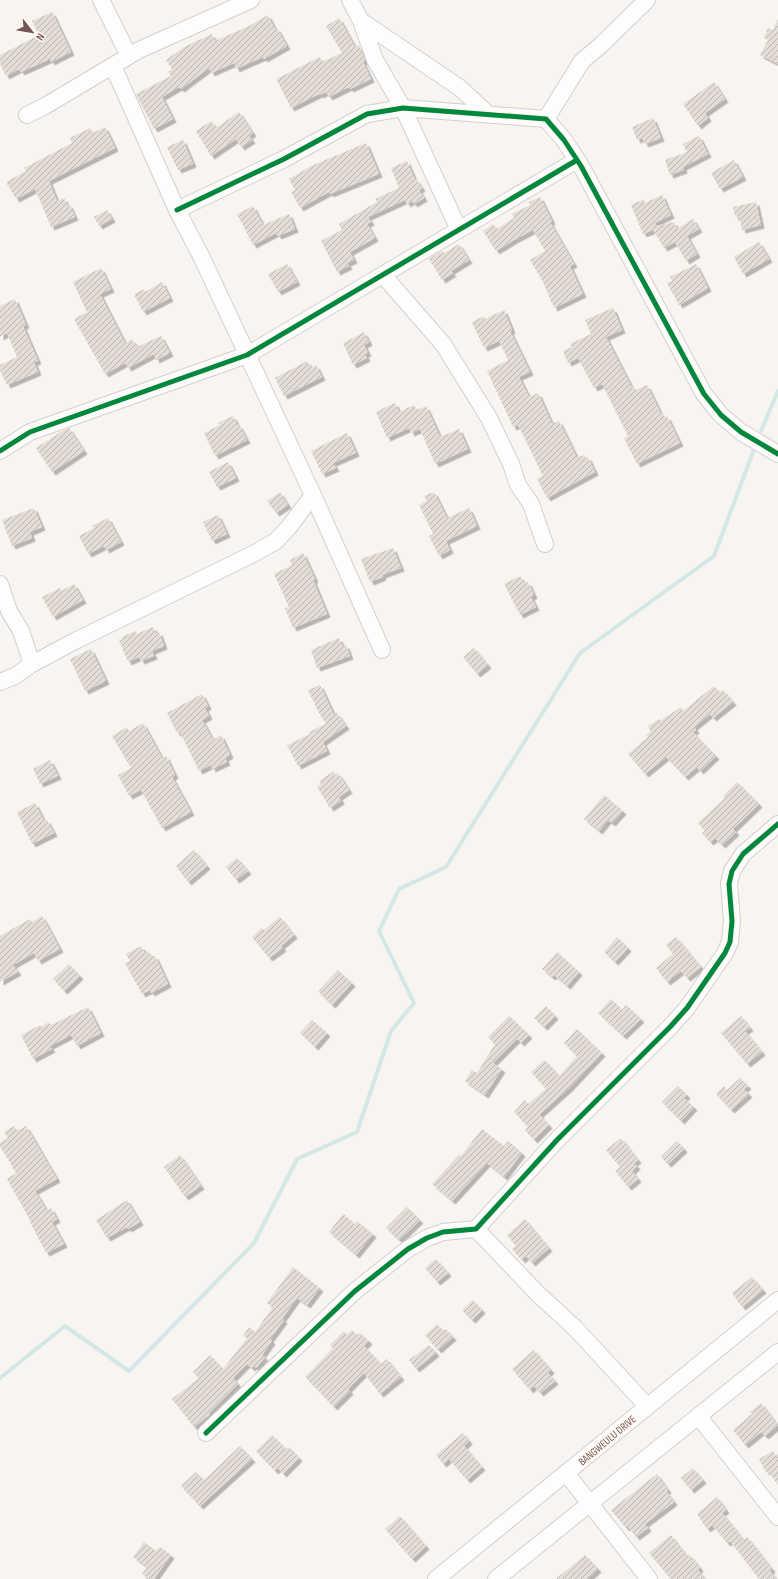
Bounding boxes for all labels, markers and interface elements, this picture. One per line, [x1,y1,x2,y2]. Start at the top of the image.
north arrow [12,12,52,52]
text: N [33,31,47,43]
street label: BANGWEULU DRIVE [576,1413,639,1468]

